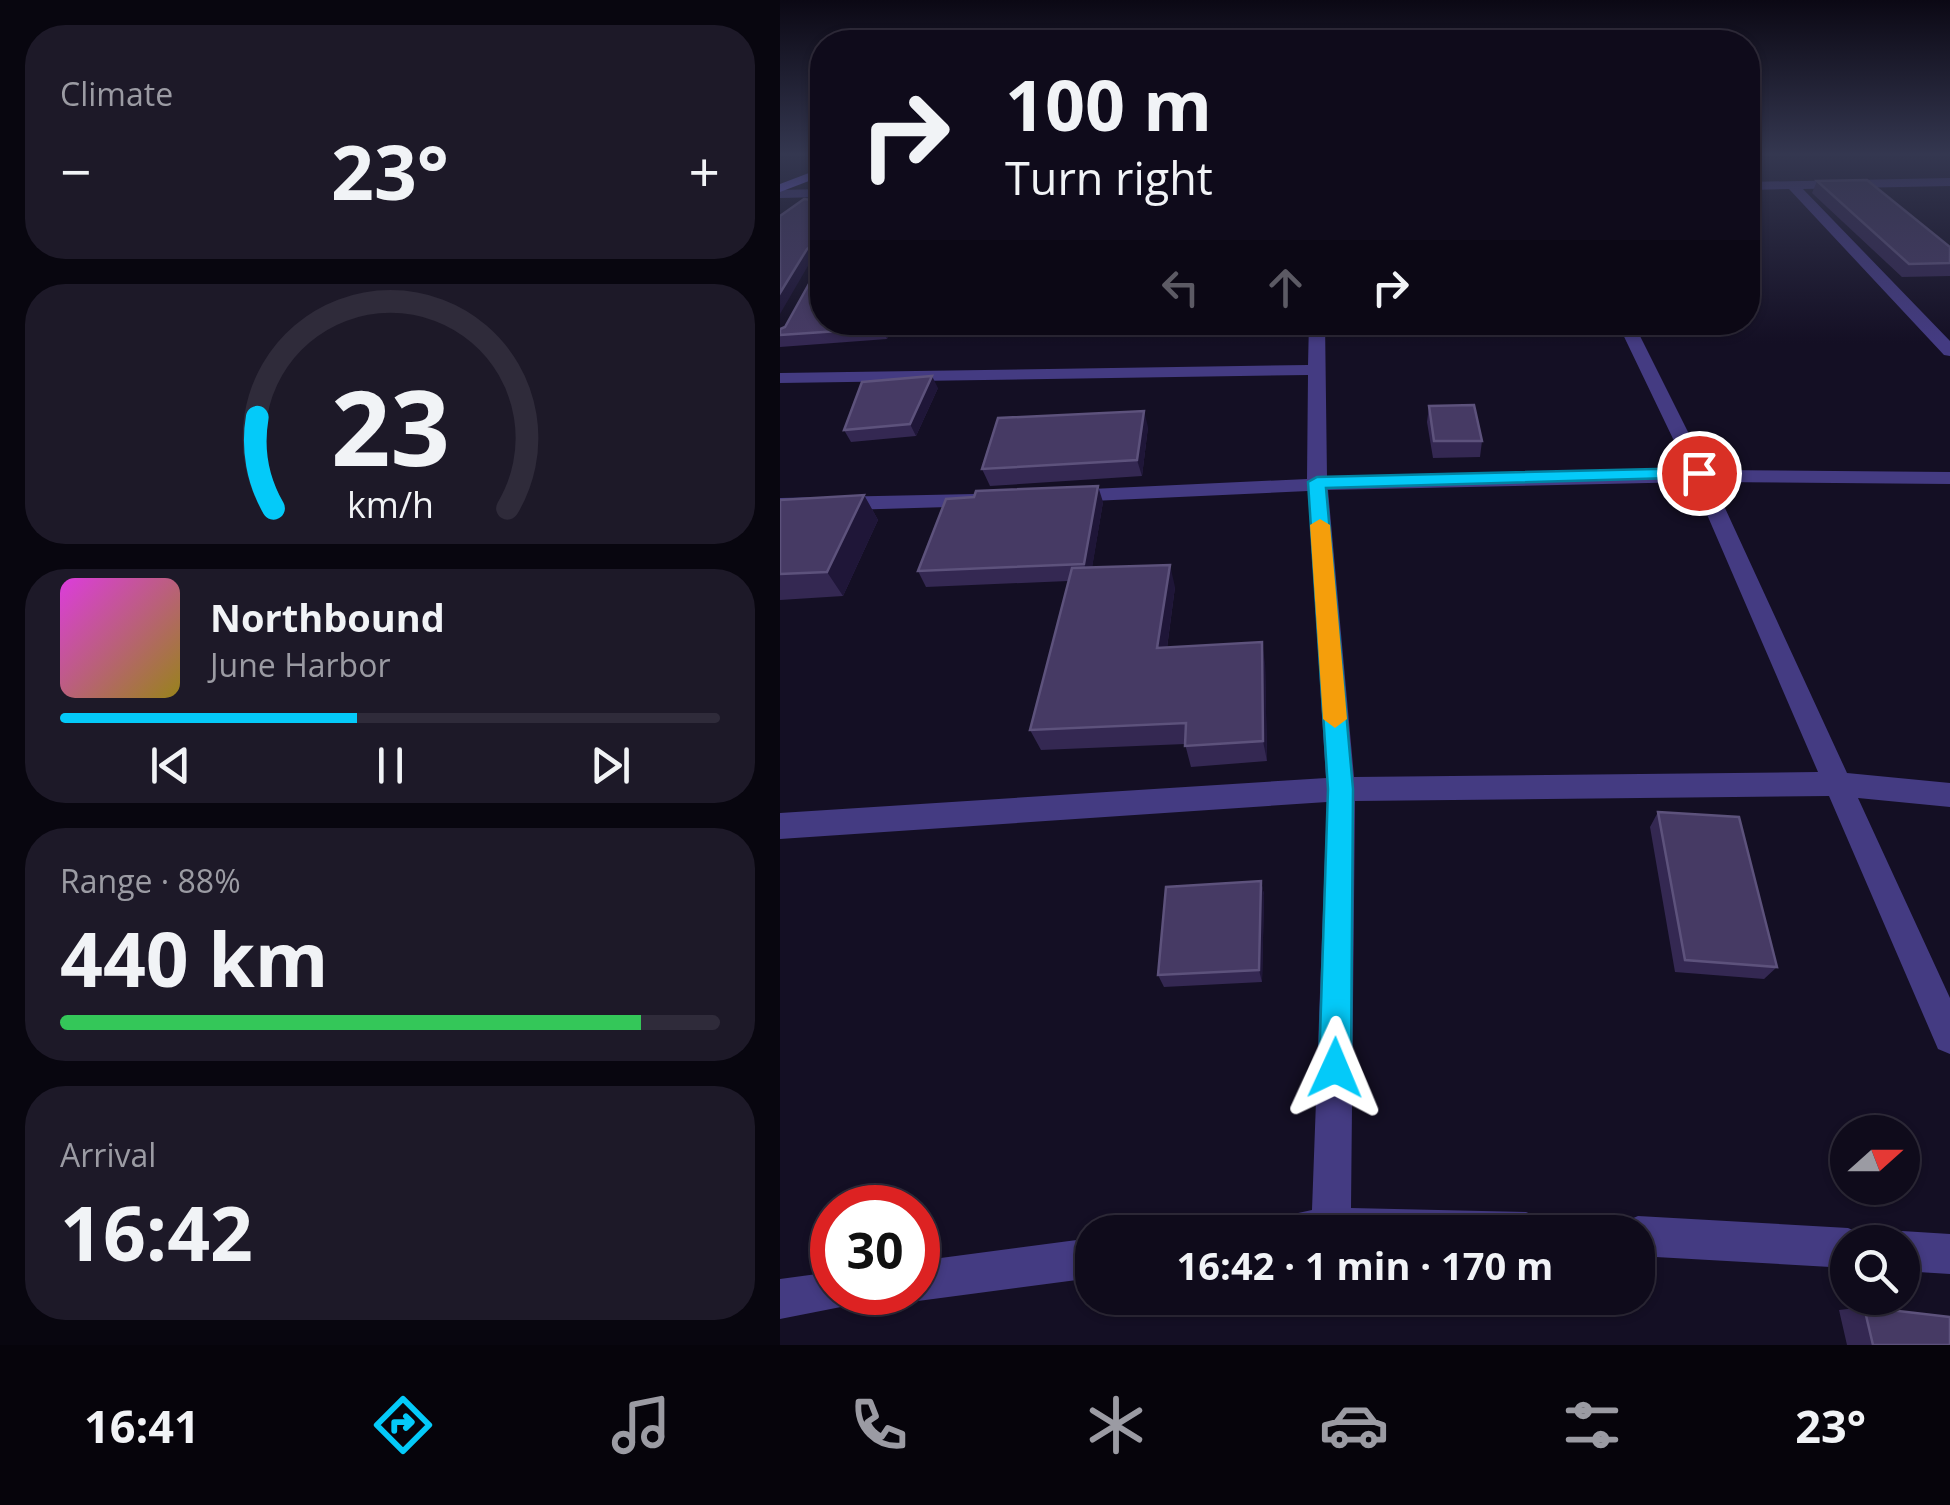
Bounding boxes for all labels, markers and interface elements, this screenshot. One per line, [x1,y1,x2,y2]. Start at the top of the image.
text: 100 m [1005,56,1212,152]
icon: right [840,70,970,200]
text: Climate [60,72,173,115]
text: 23° [331,120,449,222]
text: − [60,133,91,208]
text: + [689,133,720,208]
text: Turn right [1005,147,1213,208]
icon: left [1153,260,1208,315]
icon: ahead [1258,260,1313,315]
icon: right [1363,260,1418,315]
text: 23 [331,355,449,496]
pin [1657,431,1742,516]
icon: arrive [1672,446,1727,501]
text: km/h [347,480,433,528]
text: Northbound [210,591,445,643]
text: June Harbor [210,643,390,686]
icon: previous [143,738,198,793]
icon: pause [363,738,418,793]
icon: next [583,738,638,793]
text: Range · 88% [60,859,241,902]
text: 440 km [60,907,328,1009]
position arrow [1283,1016,1387,1120]
north arrow [1830,1115,1920,1205]
map controls [1830,1115,1920,1315]
text: Arrival [60,1133,156,1176]
text: 16:42 [60,1181,253,1283]
speed limit sign: 30 [810,1185,940,1315]
button: search [1830,1225,1920,1315]
text: 16:42 · 1 min · 170 m [1177,1239,1553,1291]
icon: directions [368,1390,438,1460]
icon: music [606,1390,676,1460]
icon: phone [844,1390,914,1460]
icon: climate [1081,1390,1151,1460]
icon: car [1319,1390,1389,1460]
icon: filters [1557,1390,1627,1460]
text: 16:41 [84,1395,200,1456]
text: 23° [1795,1395,1866,1456]

